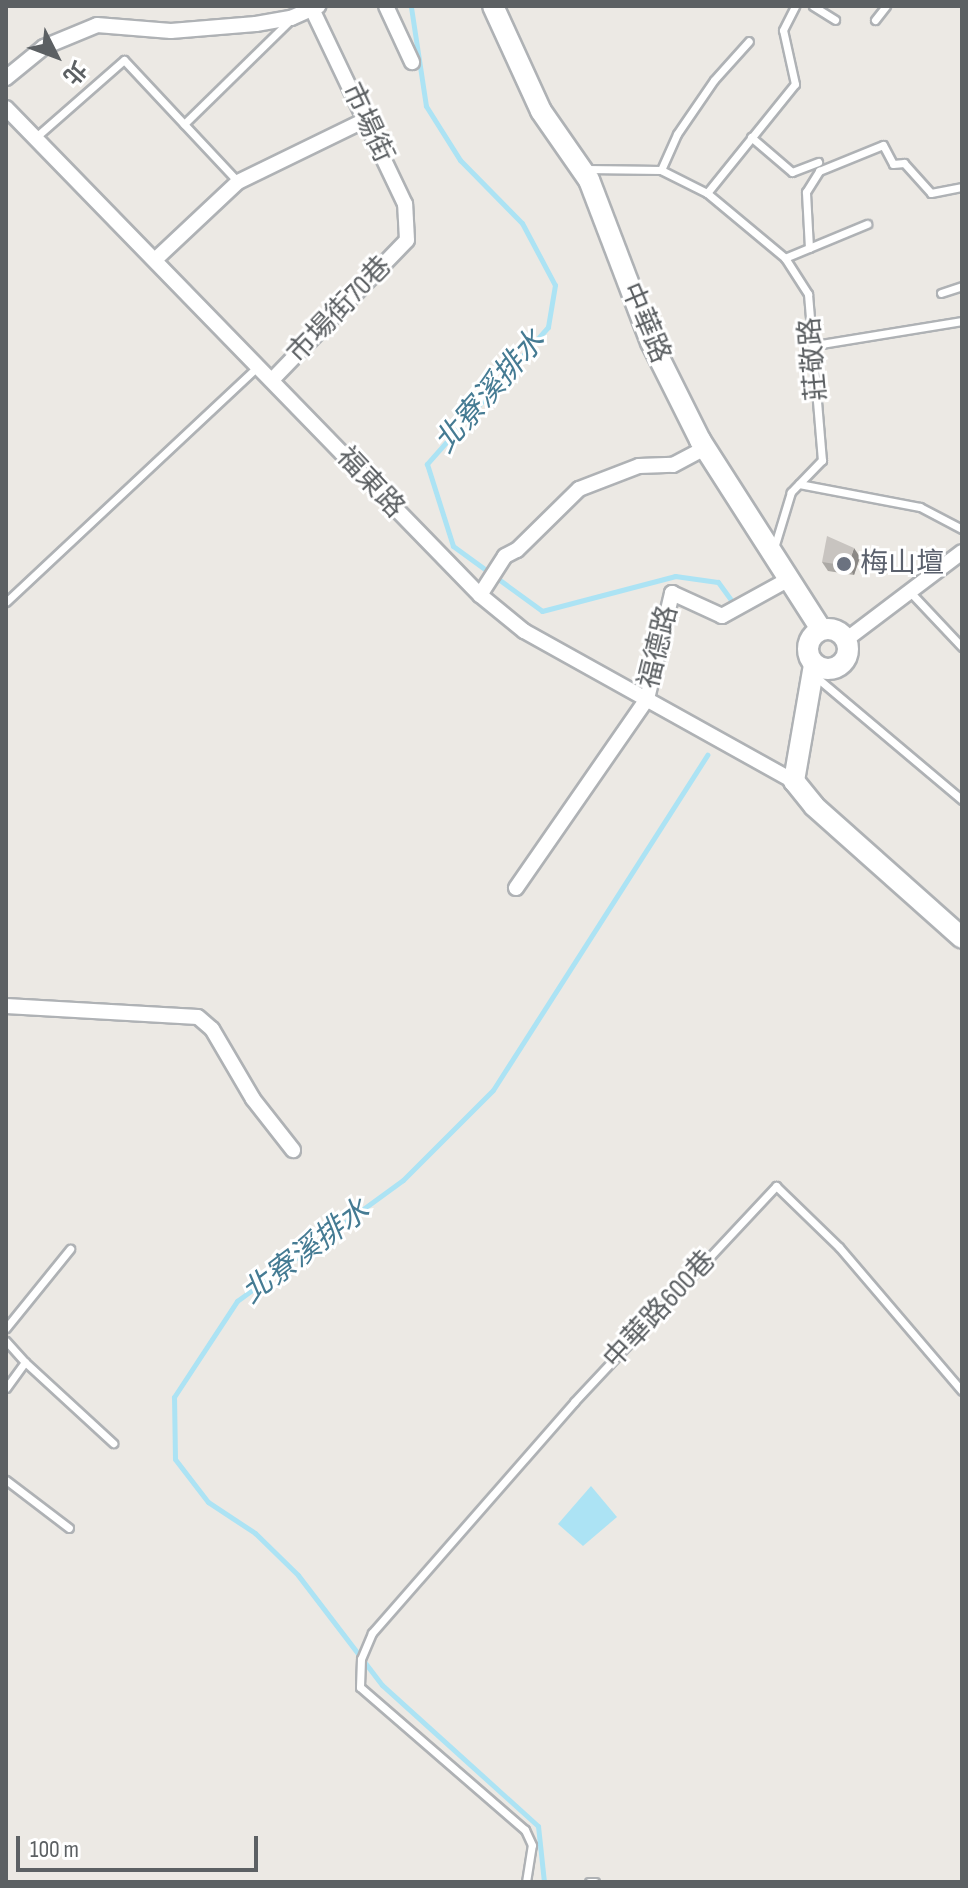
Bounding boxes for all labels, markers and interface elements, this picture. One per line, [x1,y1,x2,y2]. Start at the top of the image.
north arrow [16,16,96,96]
text: 北 [57,55,92,90]
street label: 市場街 [334,78,400,168]
street label: 市場街70巷 [281,250,399,370]
street label: 中華路 [613,278,677,368]
street label: 莊敬路 [794,316,834,402]
water label: 北寮溪排水 [427,324,553,460]
street label: 福東路 [329,441,411,525]
place label: 梅山壇 [860,547,944,581]
marker: 梅山壇 [835,555,853,573]
street label: 福德路 [633,602,685,692]
water label: 北寮溪排水 [235,1192,377,1312]
street label: 中華路600巷 [597,1244,723,1376]
scale bar [20,1820,262,1870]
text: 100 m [30,1835,79,1864]

